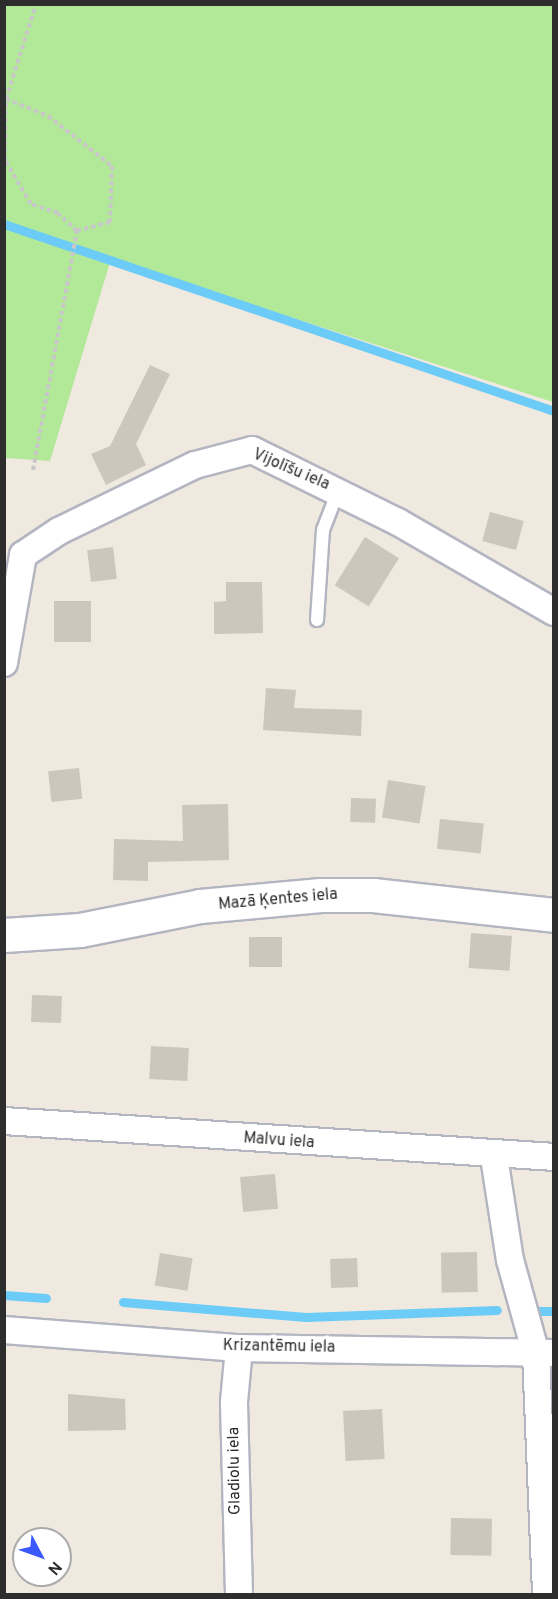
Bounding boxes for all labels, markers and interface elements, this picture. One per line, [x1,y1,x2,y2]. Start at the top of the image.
street label: Vijolīšu iela [250,445,332,495]
street label: Mazā Ķentes iela [218,885,338,915]
street label: Malvu iela [243,1129,315,1153]
street label: Krizantēmu iela [223,1336,335,1358]
street label: Gladiolu iela [225,1427,245,1515]
north arrow [12,1527,72,1587]
text: N [43,1557,65,1578]

